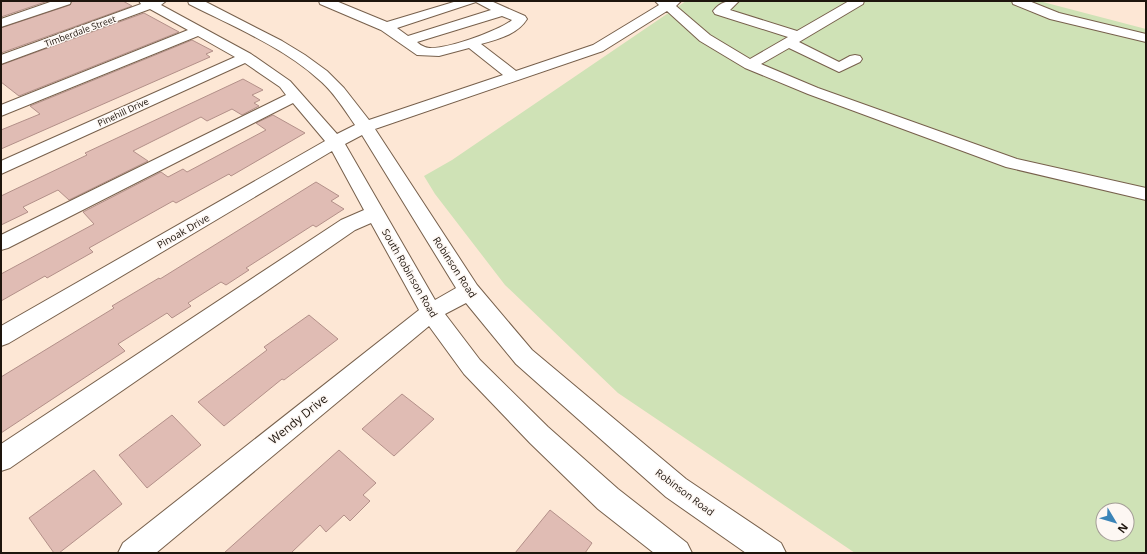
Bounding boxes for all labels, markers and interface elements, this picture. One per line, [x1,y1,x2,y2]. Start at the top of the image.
street label: Timberdale Street [42,12,118,50]
street label: Pinehill Drive [95,94,151,130]
street label: Pinoak Drive [154,210,212,252]
street label: South Robinson Road [379,226,441,320]
street label: Robinson Road [430,234,480,300]
street label: Wendy Drive [265,390,331,448]
street label: Robinson Road [653,465,717,519]
north arrow [1095,502,1135,542]
text: N [1115,520,1132,537]

